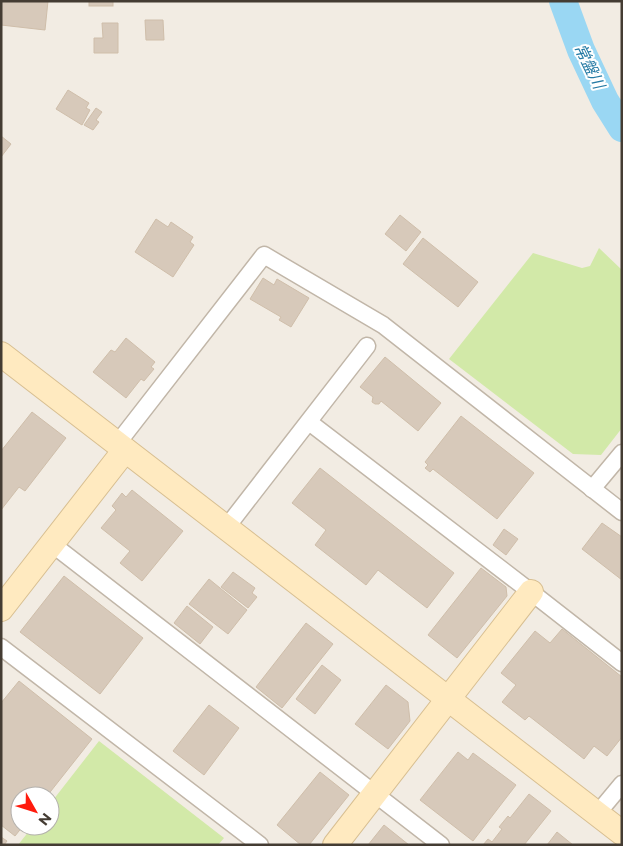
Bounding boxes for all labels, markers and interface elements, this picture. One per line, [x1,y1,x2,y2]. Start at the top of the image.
water label: 常盤川 [570,40,609,94]
north arrow [10,786,60,836]
text: N [35,809,56,829]

